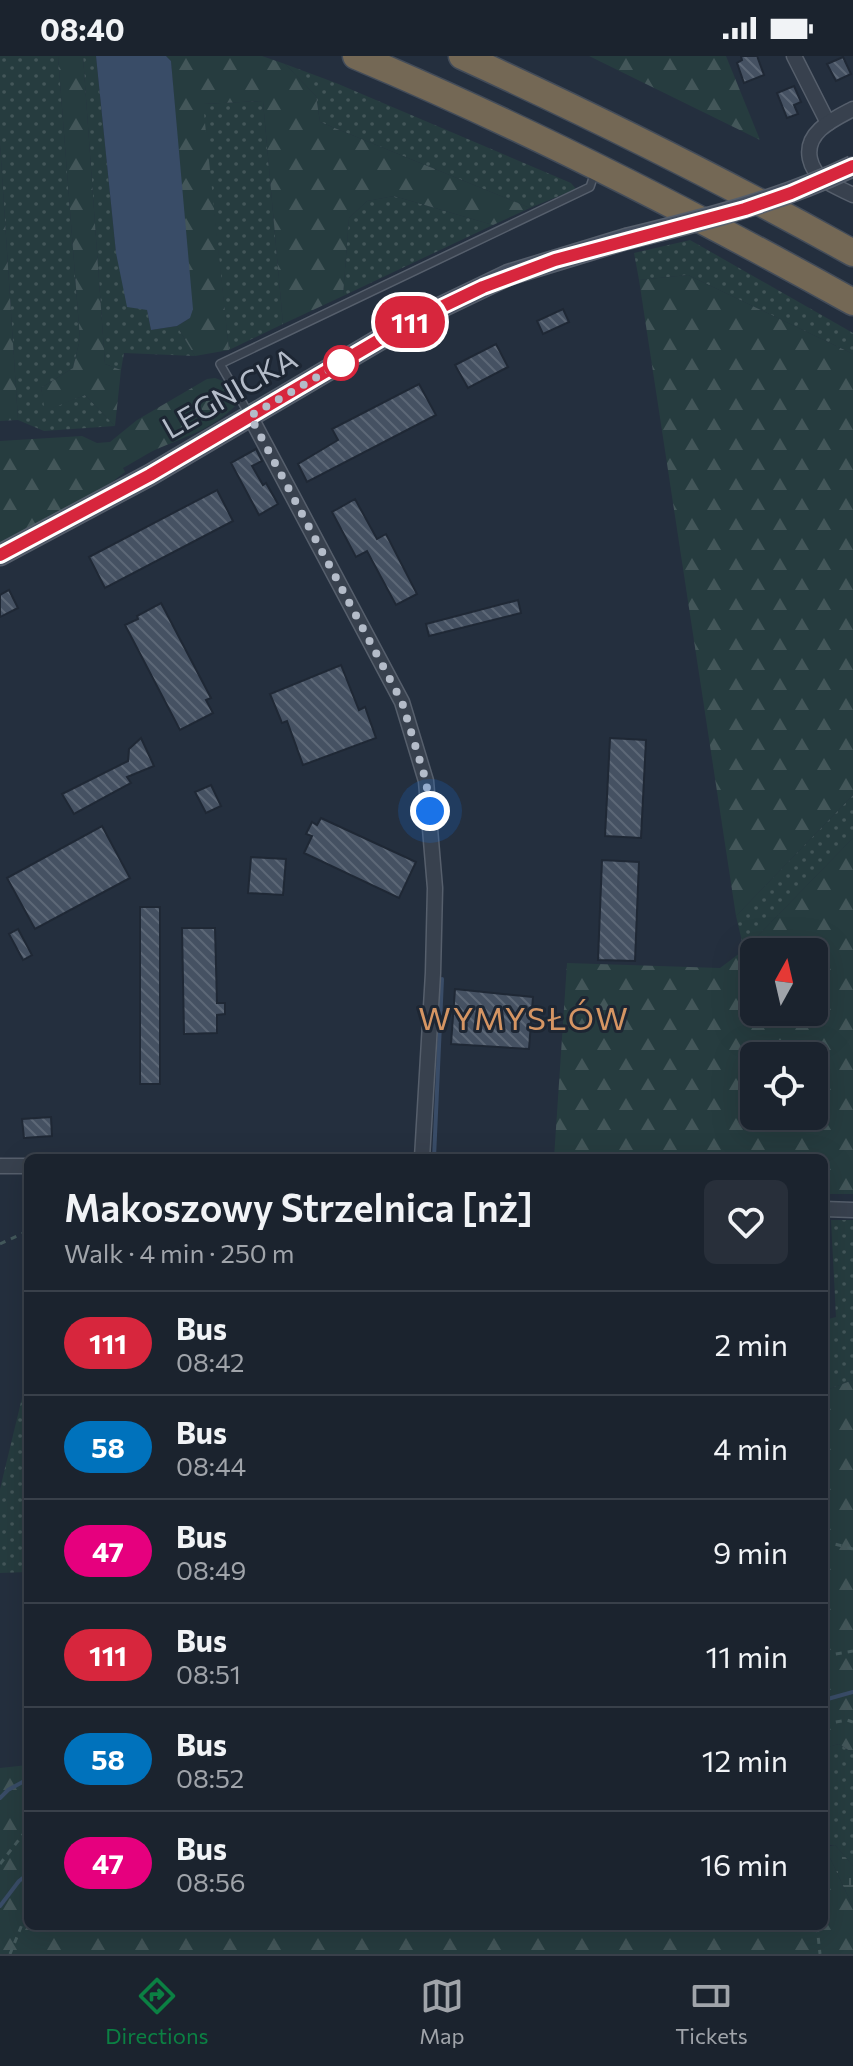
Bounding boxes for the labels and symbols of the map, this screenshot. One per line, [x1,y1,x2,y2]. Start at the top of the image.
line badge: 111 [364,296,456,348]
street label: LEGNICKA [155,338,303,445]
unlabelled marker [324,346,358,380]
your location [410,791,450,831]
north arrow [740,938,828,1026]
district label: WYMYSŁÓW [418,997,630,1037]

